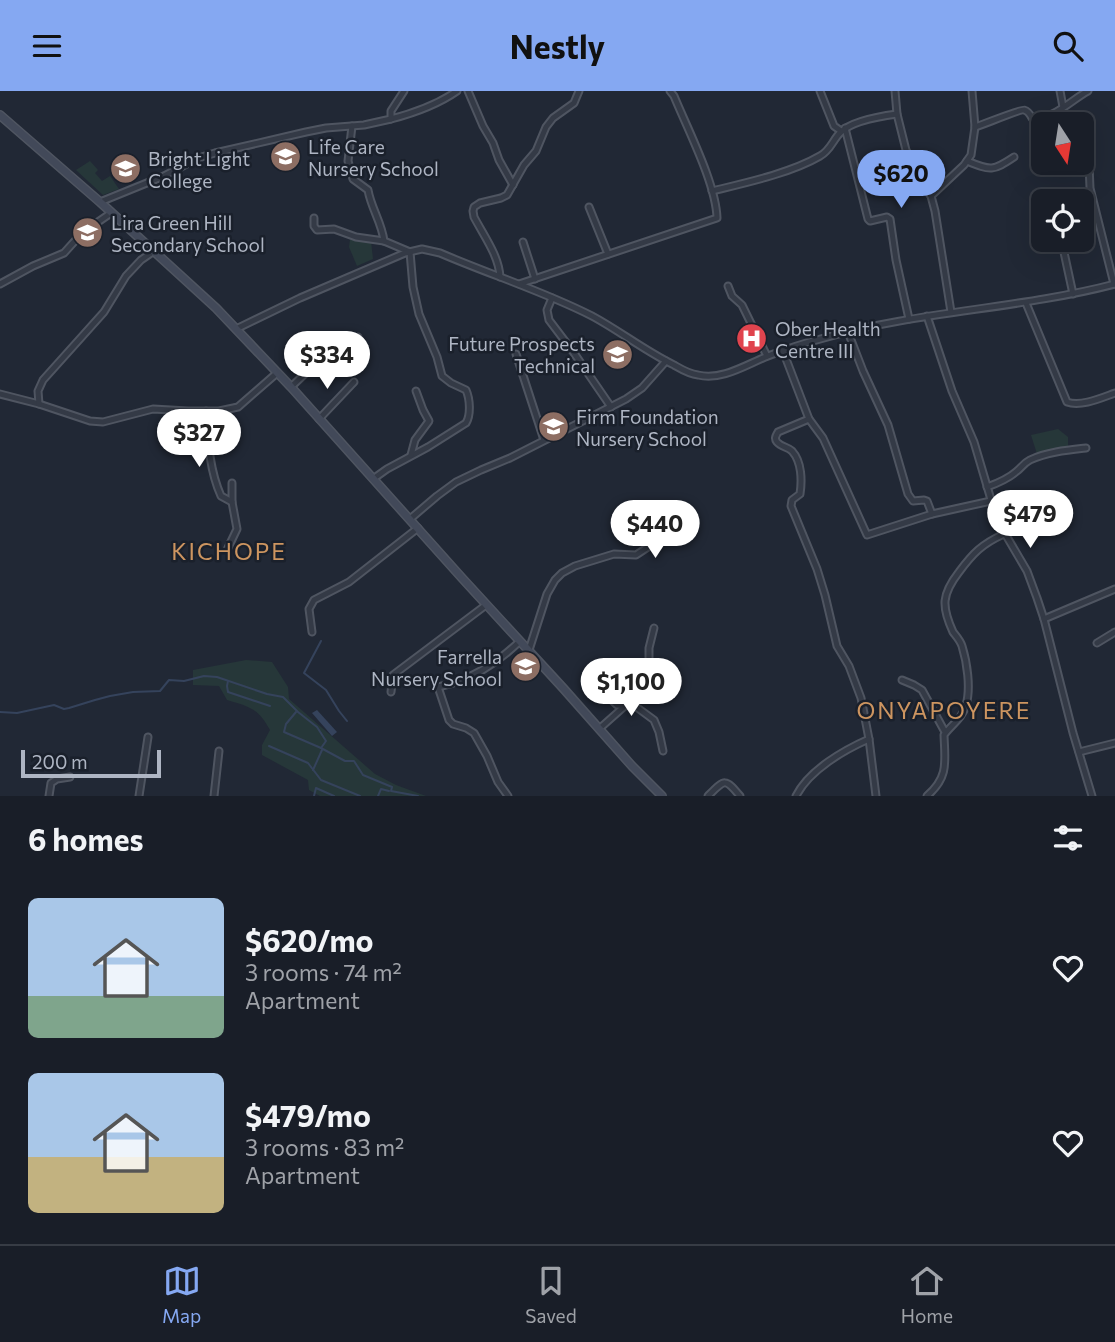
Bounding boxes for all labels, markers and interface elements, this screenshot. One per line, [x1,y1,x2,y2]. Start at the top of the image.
text: Nestly [510,26,605,66]
icon: menu [28,27,66,65]
icon: search [1049,27,1087,65]
north arrow [1031,112,1094,175]
map controls [1031,112,1094,252]
place label: Life Care Nursery School [308,135,439,180]
school or university icon: Life Care Nursery School [268,140,302,174]
place label: Bright Light College [148,147,250,192]
pin: $620 [860,151,942,210]
school or university icon: Bright Light College [108,152,142,186]
text: $620 [873,159,929,187]
button: locate [1031,189,1094,252]
place label: Lira Green Hill Secondary School [111,211,265,256]
school or university icon: Lira Green Hill Secondary School [71,216,105,250]
place label: Ober Health Centre III [775,317,881,362]
hospital icon: Ober Health Centre III [735,322,769,356]
pin: $334 [286,331,368,391]
place label: Future Prospects Technical [448,332,595,377]
school or university icon: Future Prospects Technical [601,337,635,371]
text: $334 [300,340,354,368]
place label: Firm Foundation Nursery School [576,405,719,450]
pin: $327 [158,409,240,469]
school or university icon: Firm Foundation Nursery School [536,410,570,444]
text: $327 [173,418,225,446]
pin: $479 [989,491,1071,550]
text: $479 [1003,499,1057,527]
pin: $440 [614,501,696,560]
text: $440 [627,509,683,537]
district label: KICHOPE [171,537,287,565]
place label: Farrella Nursery School [371,645,502,690]
school or university icon: Farrella Nursery School [508,650,542,684]
pin: $1,100 [574,659,688,718]
text: $1,100 [597,667,665,695]
district label: ONYAPOYERE [856,696,1032,724]
scale bar [21,747,161,779]
text: 200 m [32,750,88,773]
icon: filters [1049,819,1087,857]
text: 6 homes [28,820,143,857]
text: $620/mo [245,921,374,958]
icon: home [84,926,168,1010]
icon: heart [1049,949,1087,987]
text: 3 rooms · 74 m² [245,958,402,986]
text: Apartment [245,986,360,1014]
text: $479/mo [245,1096,371,1133]
icon: home [84,1101,168,1185]
icon: heart [1049,1124,1087,1162]
text: 3 rooms · 83 m² [245,1133,404,1161]
text: Apartment [245,1161,360,1189]
tab: Map [162,1262,201,1327]
tab: Saved [525,1262,577,1327]
tab: Home [901,1262,953,1327]

